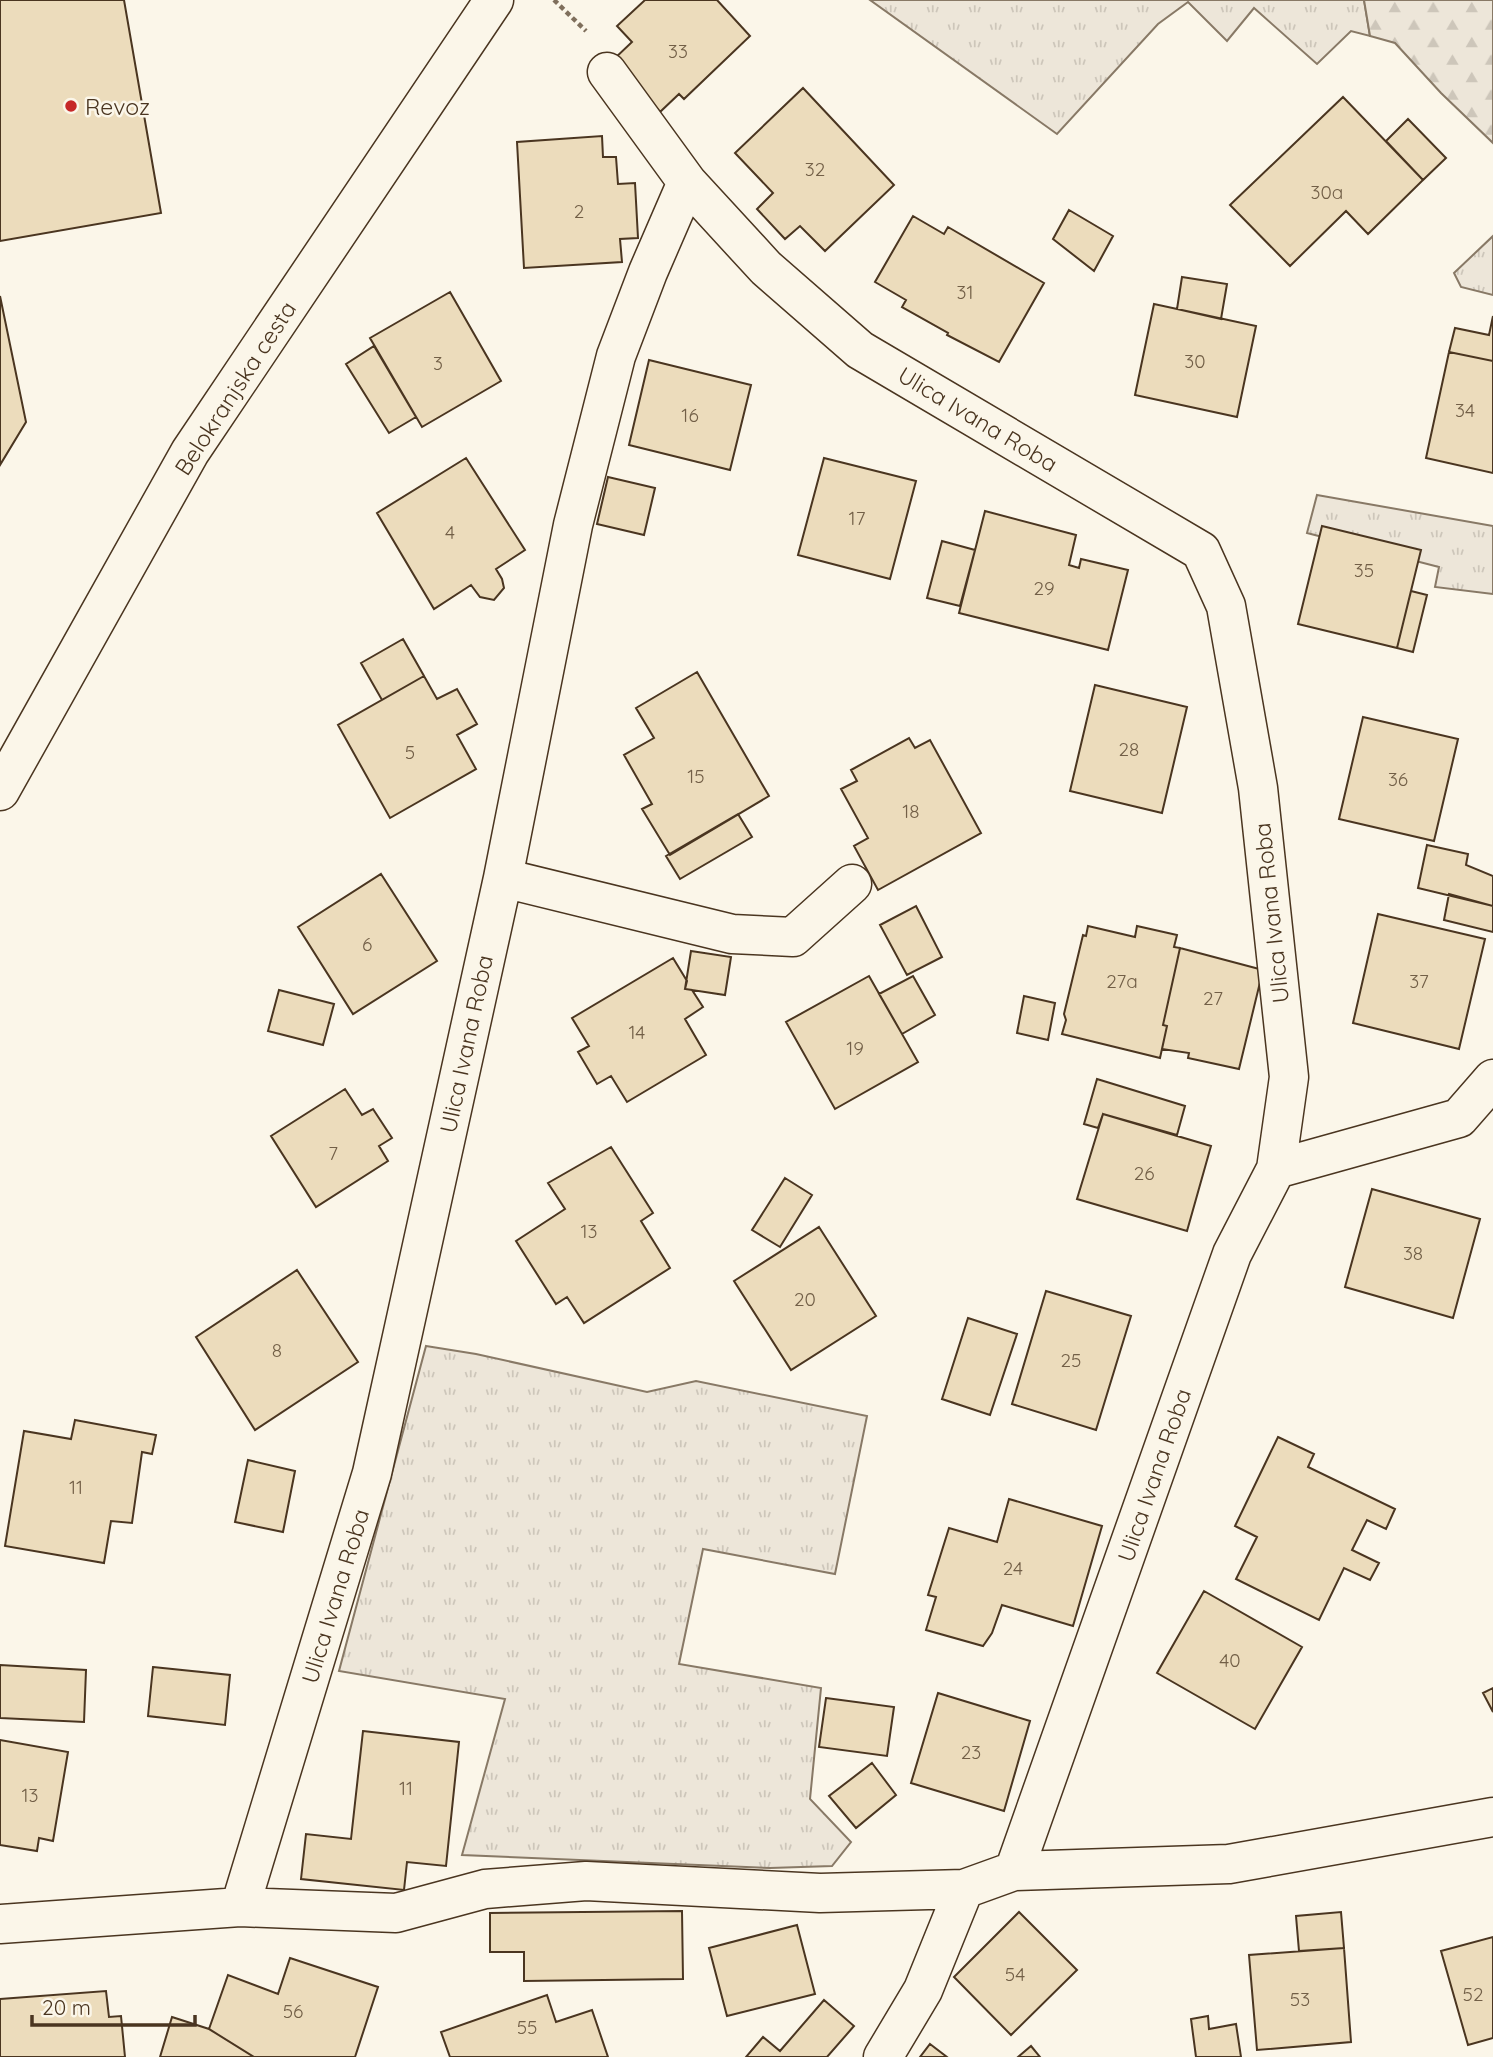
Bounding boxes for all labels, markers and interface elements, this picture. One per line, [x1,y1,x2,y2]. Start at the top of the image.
house number: 33 [668,39,688,63]
place label: Revoz [85,92,150,121]
marker: Revoz [63,98,79,114]
house number: 32 [805,157,825,181]
house number: 30a [1311,180,1343,204]
house number: 2 [574,199,584,223]
house number: 31 [957,280,974,304]
street label: Belokranjska cesta [168,295,302,481]
house number: 30 [1184,349,1206,373]
house number: 3 [433,351,443,375]
street label: Ulica Ivana Roba [893,360,1063,478]
house number: 34 [1455,398,1475,422]
house number: 16 [681,403,699,427]
house number: 17 [849,506,866,530]
house number: 4 [445,520,455,544]
house number: 35 [1354,558,1374,582]
house number: 29 [1033,576,1055,600]
house number: 28 [1119,737,1139,761]
house number: 5 [405,740,415,764]
house number: 15 [687,764,705,788]
house number: 36 [1388,767,1408,791]
house number: 18 [902,799,920,823]
street label: Ulica Ivana Roba [1247,821,1295,1005]
house number: 6 [362,932,372,956]
street label: Ulica Ivana Roba [433,952,499,1136]
house number: 27a [1106,969,1138,993]
house number: 37 [1409,969,1429,993]
house number: 27 [1203,986,1223,1010]
house number: 14 [629,1020,645,1044]
house number: 19 [846,1036,864,1060]
house number: 7 [328,1141,338,1165]
house number: 26 [1134,1161,1154,1185]
house number: 13 [581,1219,598,1243]
house number: 38 [1403,1241,1423,1265]
house number: 20 [794,1287,816,1311]
house number: 8 [272,1338,282,1362]
house number: 25 [1061,1348,1081,1372]
street label: Ulica Ivana Roba [1111,1385,1197,1565]
house number: 11 [69,1475,83,1499]
street label: Ulica Ivana Roba [295,1505,375,1687]
house number: 24 [1003,1556,1023,1580]
house number: 40 [1219,1648,1241,1672]
house number: 23 [961,1740,981,1764]
house number: 11 [399,1776,413,1800]
house number: 13 [22,1783,39,1807]
house number: 54 [1005,1962,1025,1986]
house number: 52 [1463,1982,1483,2006]
scale bar [32,1983,194,2027]
house number: 53 [1290,1987,1310,2011]
text: 20 m [42,1994,91,2020]
house number: 56 [283,1999,303,2023]
house number: 55 [517,2015,537,2039]

